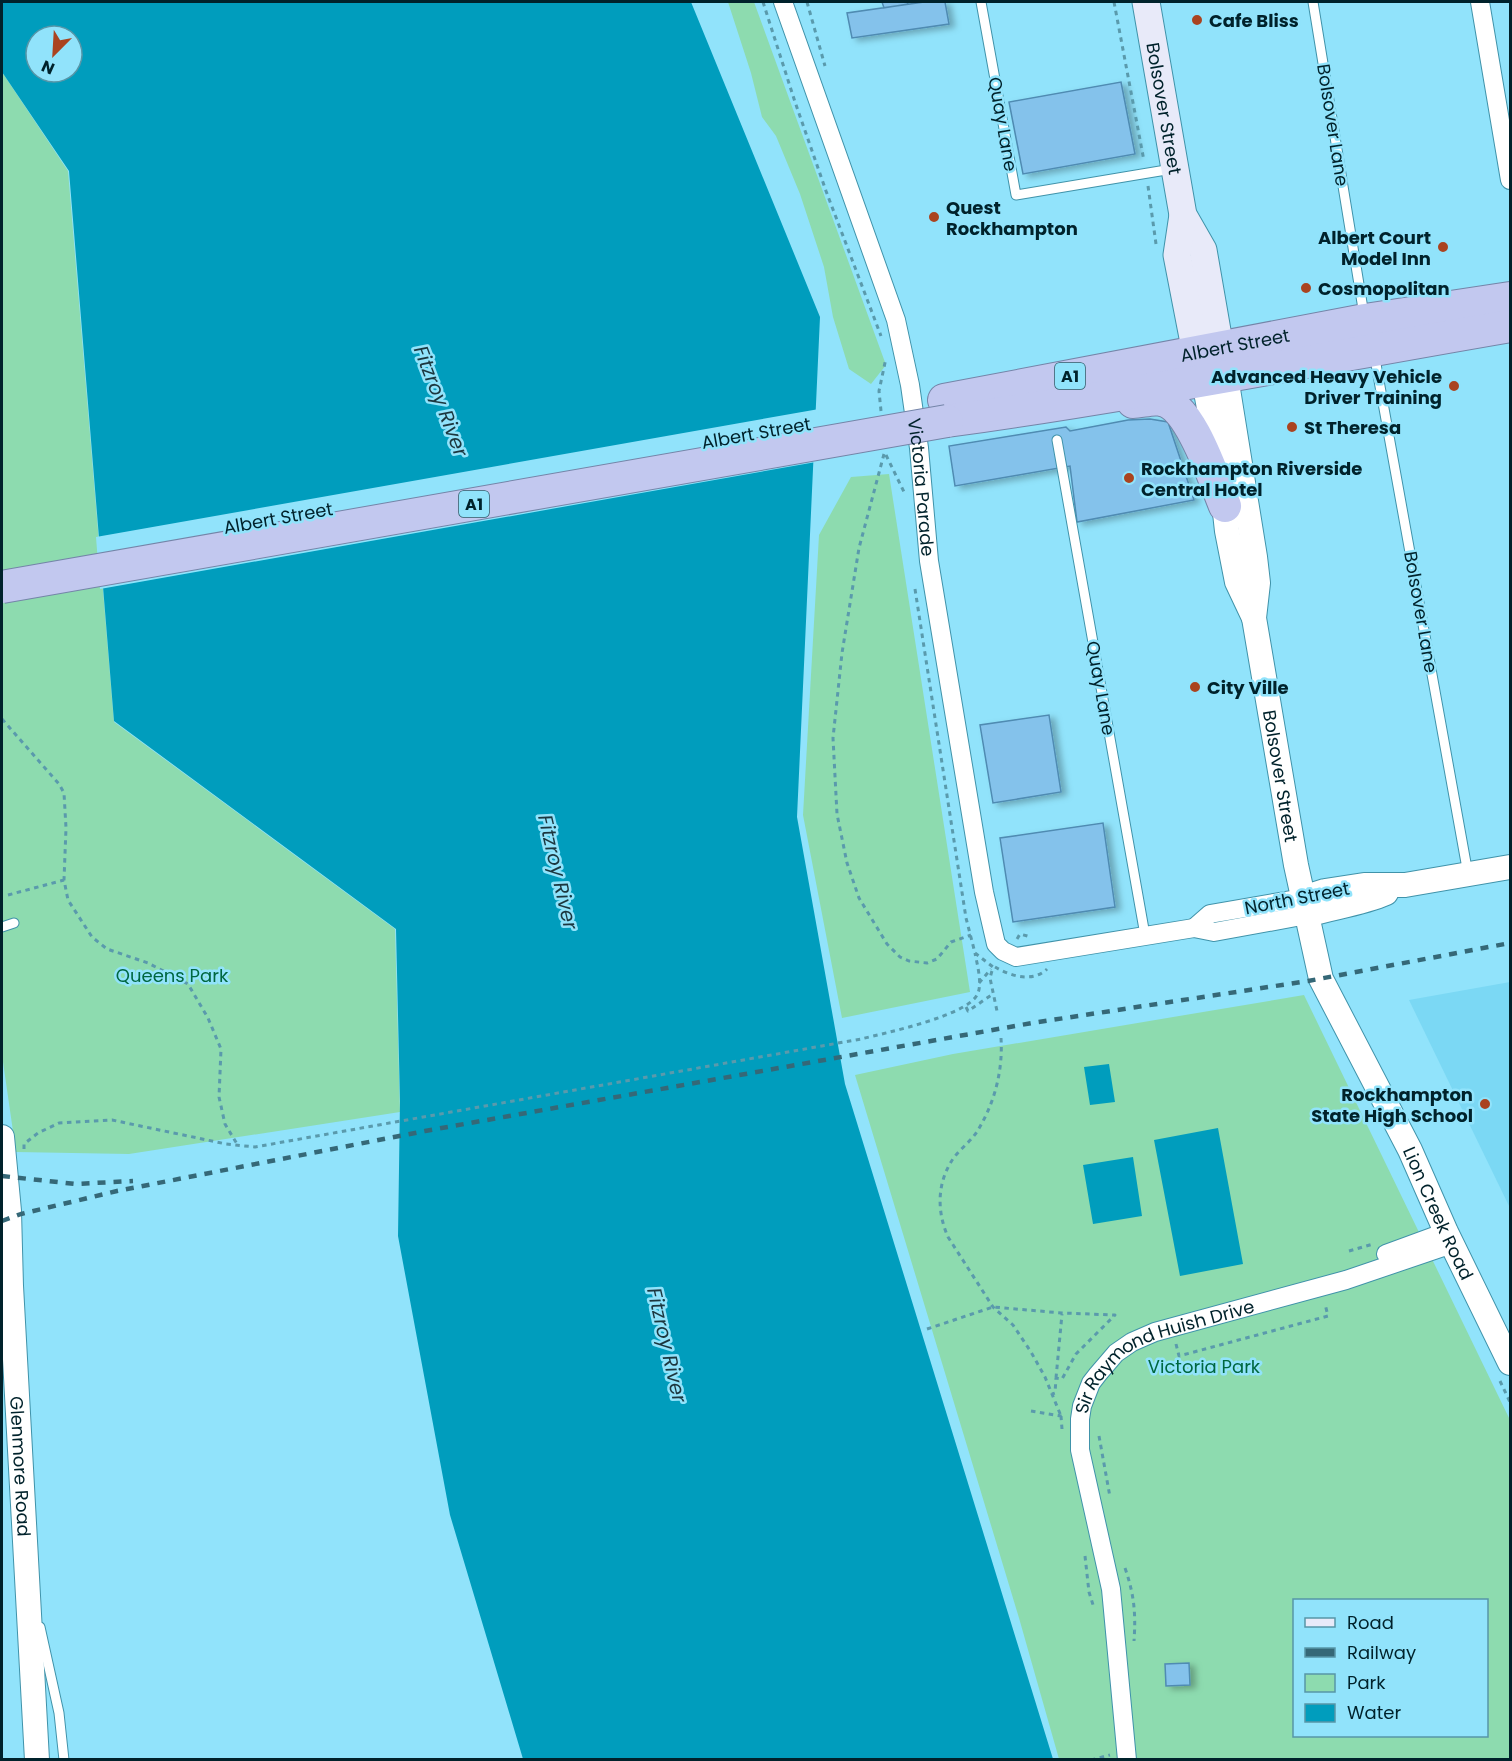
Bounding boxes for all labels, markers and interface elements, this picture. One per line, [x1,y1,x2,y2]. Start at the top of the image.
place label: Cafe Bliss [1209,8,1299,33]
marker: Cafe Bliss [1190,13,1204,27]
north arrow [24,24,84,84]
street label: Bolsover Street [1141,40,1188,176]
text: N [38,54,58,80]
street label: Bolsover Lane [1311,62,1355,188]
street label: Quay Lane [982,75,1024,173]
place label: Quest Rockhampton [946,195,1078,241]
marker: Quest Rockhampton [927,210,941,224]
place label: Albert Court Model Inn [1318,225,1431,271]
marker: Albert Court Model Inn [1436,240,1450,254]
place label: Cosmopolitan [1318,276,1450,301]
marker: Cosmopolitan [1299,281,1313,295]
street label: Albert Street [1178,322,1292,367]
water label: Fitzroy River [407,341,475,461]
road number: A1 [1055,363,1085,389]
place label: Advanced Heavy Vehicle Driver Training [1211,364,1442,410]
marker: Advanced Heavy Vehicle Driver Training [1447,379,1461,393]
street label: Albert Street [699,411,813,455]
place label: St Theresa [1304,415,1401,440]
street label: Victoria Parade [902,417,941,557]
marker: St Theresa [1285,420,1299,434]
place label: Rockhampton Riverside Central Hotel [1141,456,1362,502]
marker: Rockhampton Riverside Central Hotel [1122,471,1136,485]
road number: A1 [459,491,489,517]
street label: Albert Street [221,496,335,540]
street label: Bolsover Lane [1398,549,1444,675]
street label: Quay Lane [1080,639,1122,737]
place label: City Ville [1207,675,1289,700]
marker: City Ville [1188,680,1202,694]
street label: Bolsover Street [1257,708,1304,844]
water label: Fitzroy River [531,812,585,933]
street label: North Street [1242,876,1352,920]
park label: Queens Park [116,963,229,988]
place label: Rockhampton State High School [1311,1082,1473,1128]
marker: Rockhampton State High School [1478,1097,1492,1111]
street label: Lion Creek Road [1397,1142,1480,1284]
water label: Fitzroy River [640,1285,694,1406]
street label: Sir Raymond Huish Drive [1069,1293,1257,1415]
park label: Victoria Park [1148,1354,1261,1379]
street label: Glenmore Road [5,1395,37,1537]
legend [1293,1599,1488,1737]
text: Road [1347,1610,1394,1635]
text: Railway [1347,1640,1416,1665]
text: Park [1347,1670,1386,1695]
text: Water [1347,1700,1401,1725]

